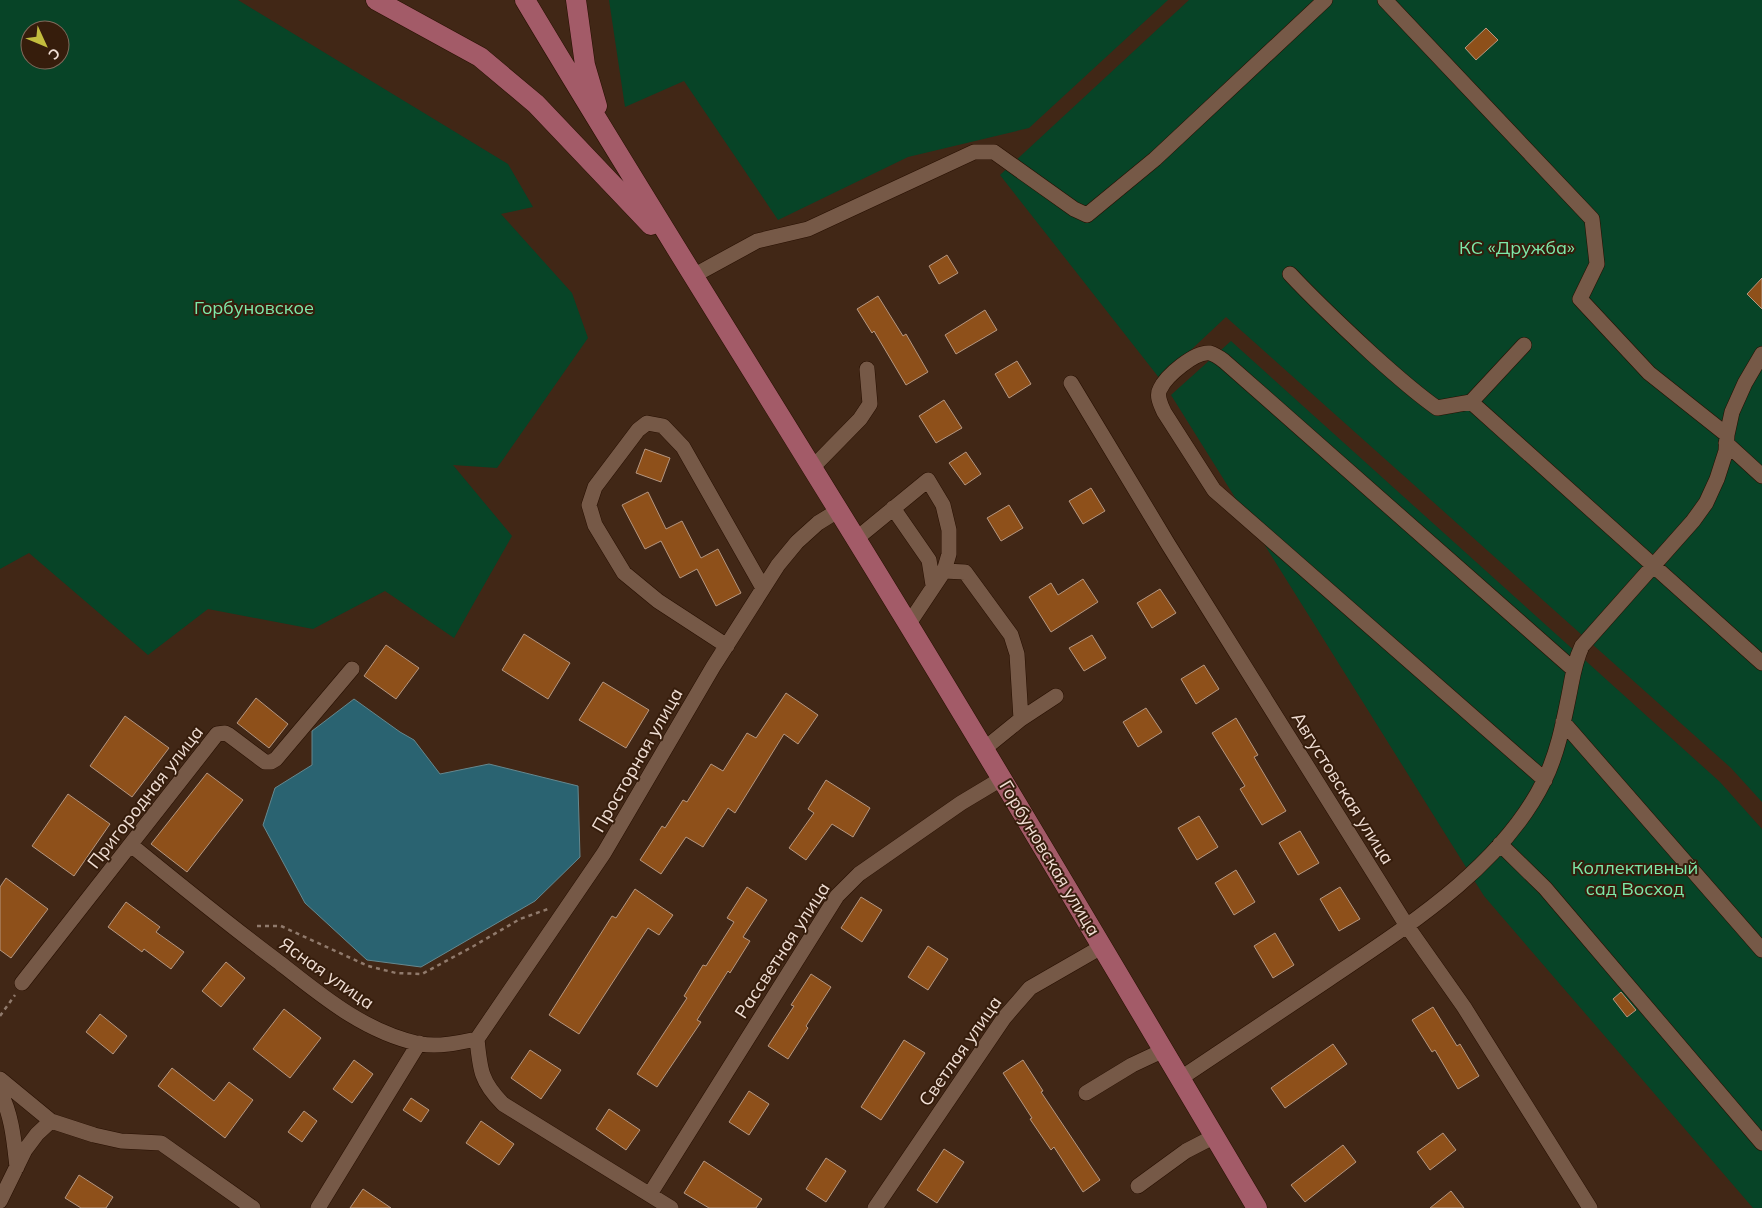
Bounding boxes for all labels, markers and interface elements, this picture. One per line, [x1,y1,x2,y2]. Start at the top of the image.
north arrow [20,20,70,70]
text: С [45,44,64,64]
park label: КС «Дружба» [1459,236,1575,259]
park label: Горбуновское [194,296,314,319]
street label: Просторная улица [586,684,688,836]
street label: Августовская улица [1287,708,1399,868]
street label: Пригородная улица [82,721,208,873]
street label: Горбуновская улица [994,776,1106,940]
park label: Коллективный сад Восход [1572,856,1698,900]
street label: Рассветная улица [729,878,835,1022]
street label: Ясная улица [275,932,379,1014]
street label: Светлая улица [914,992,1006,1110]

